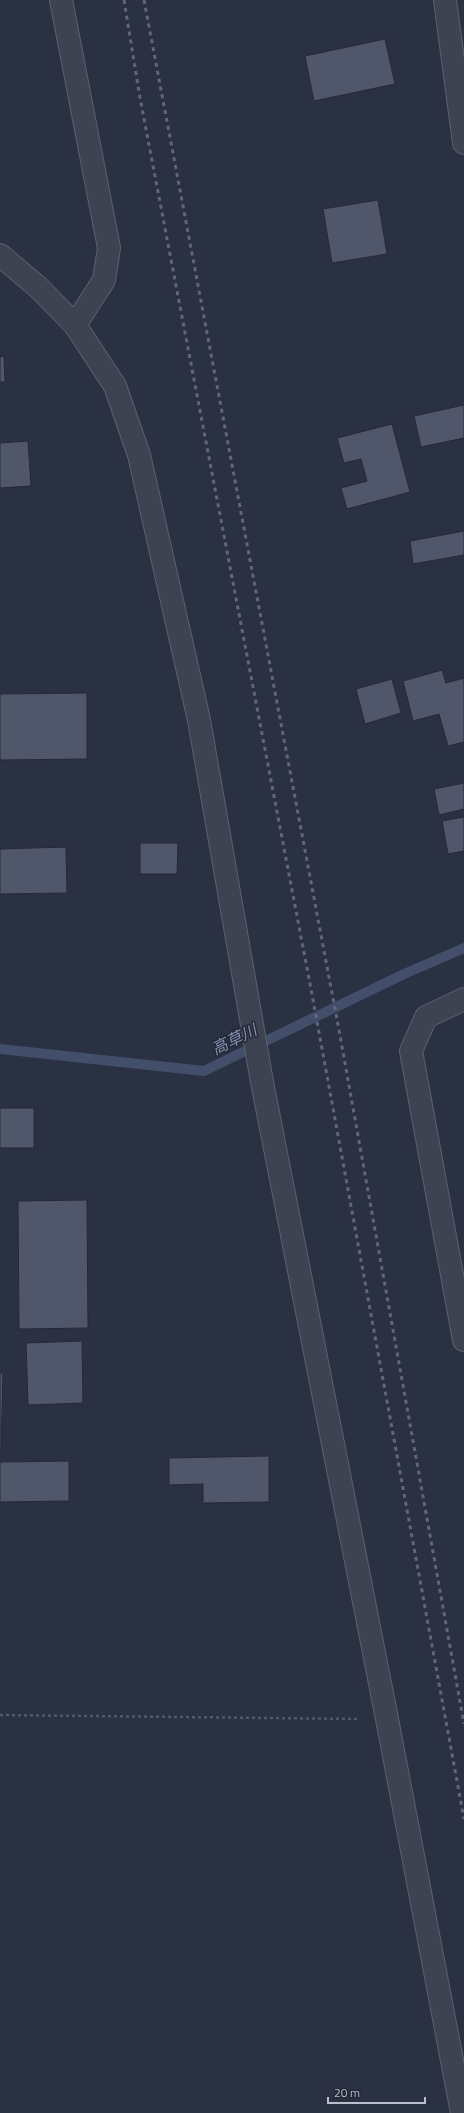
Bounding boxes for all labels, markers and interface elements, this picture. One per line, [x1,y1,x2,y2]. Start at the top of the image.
water label: 高草川 [207,1017,263,1060]
scale bar [328,2079,425,2105]
text: 20 m [334,2083,360,2102]

